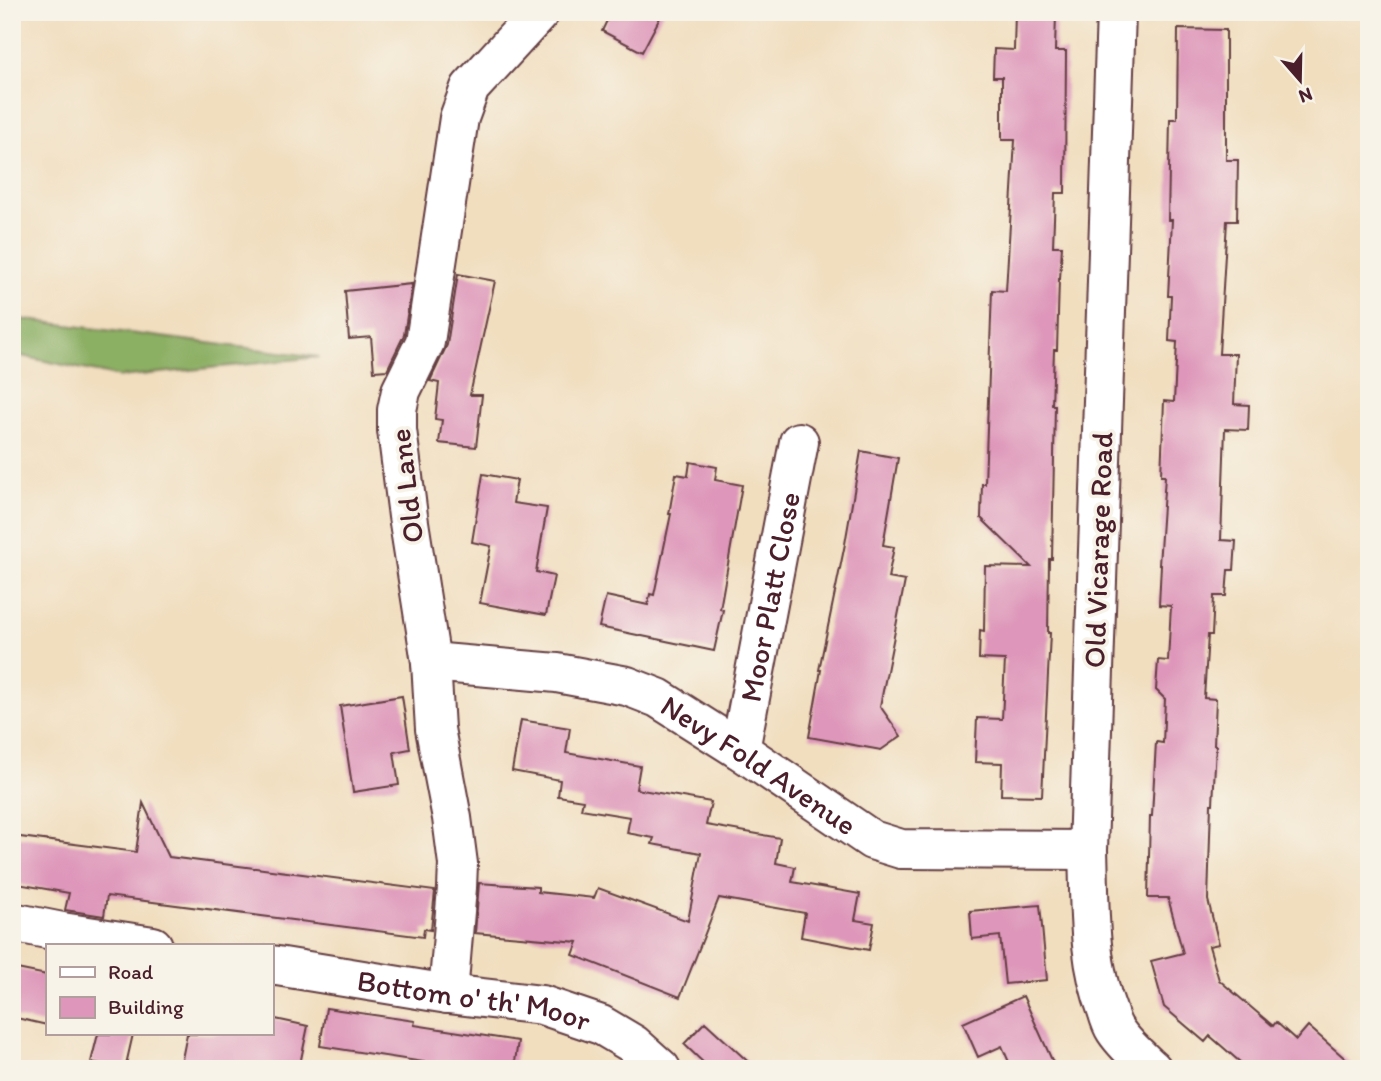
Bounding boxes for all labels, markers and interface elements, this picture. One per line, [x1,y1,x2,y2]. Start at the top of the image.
north arrow [1266,46,1336,116]
text: N [1296,83,1316,109]
street label: Old Lane [381,427,431,545]
street label: Old Vicarage Road [1075,431,1121,669]
street label: Moor Platt Close [731,489,808,705]
street label: Nevy Fold Avenue [654,686,864,843]
legend [46,944,273,1036]
text: Road [108,959,154,984]
street label: Bottom o' th' Moor [354,961,596,1039]
text: Building [108,994,184,1019]

